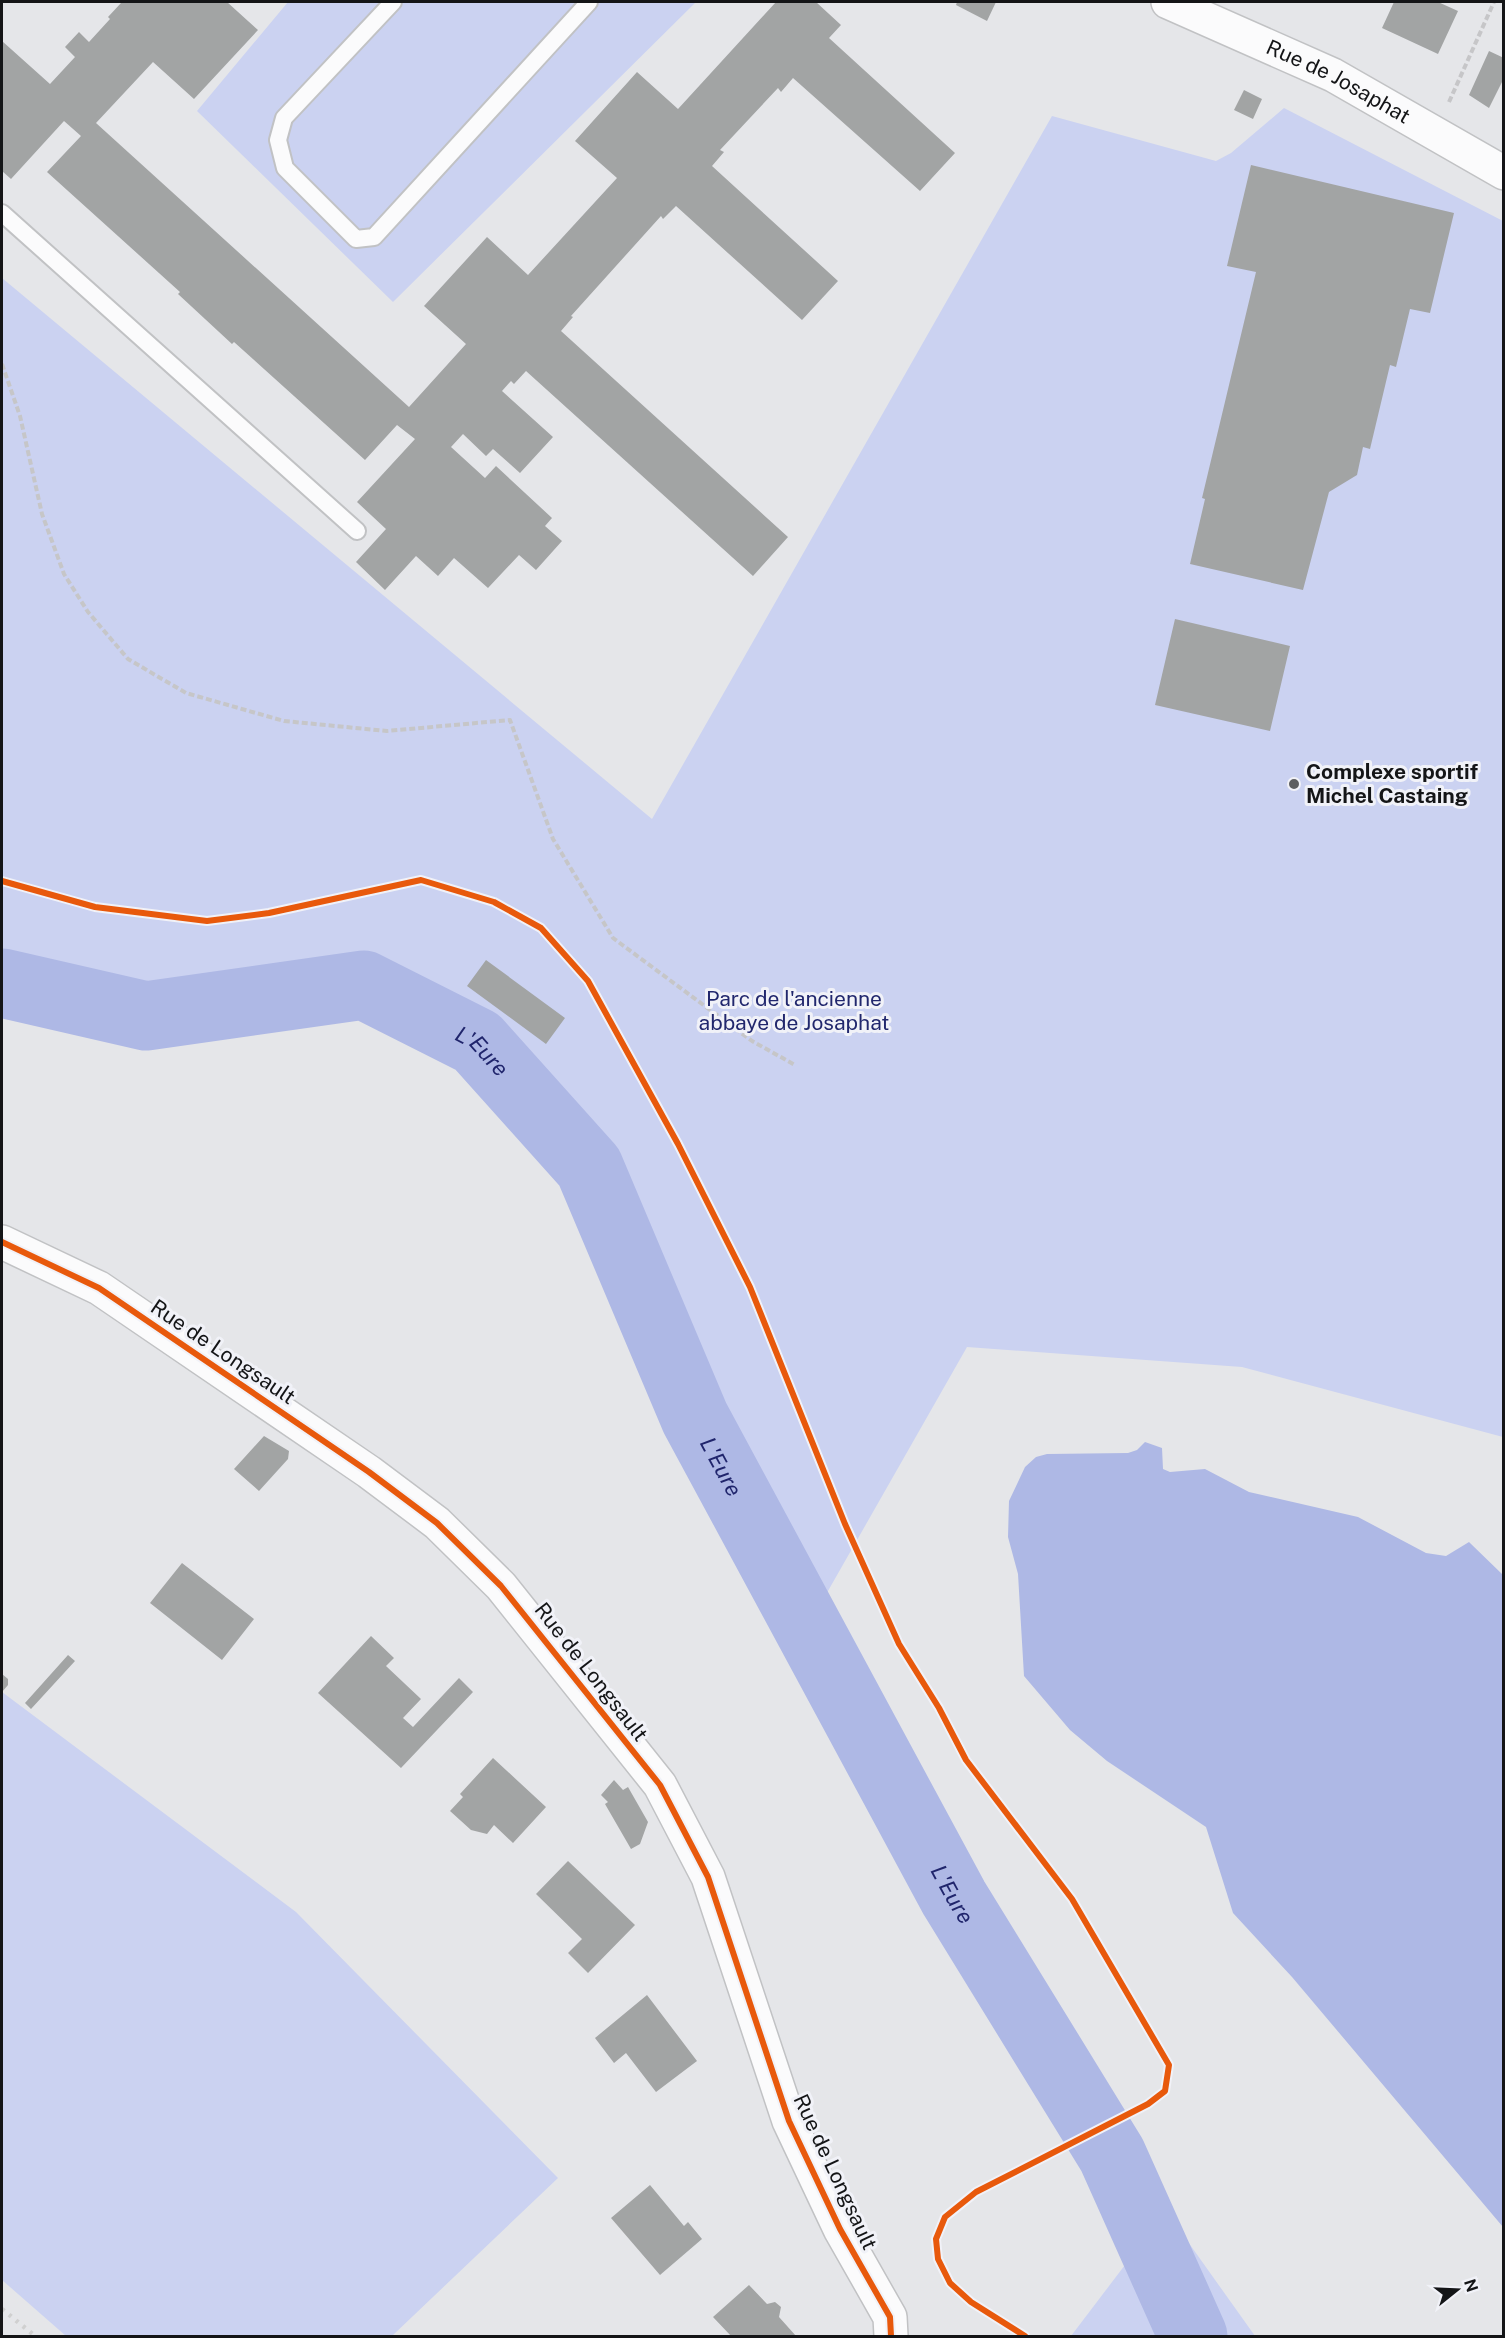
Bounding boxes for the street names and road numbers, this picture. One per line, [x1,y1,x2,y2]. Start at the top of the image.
street label: Rue de Josaphat [1263,34,1415,129]
street label: Rue de Longsault [146,1294,300,1409]
street label: Rue de Longsault [530,1597,653,1746]
street label: Rue de Longsault [788,2090,882,2254]

